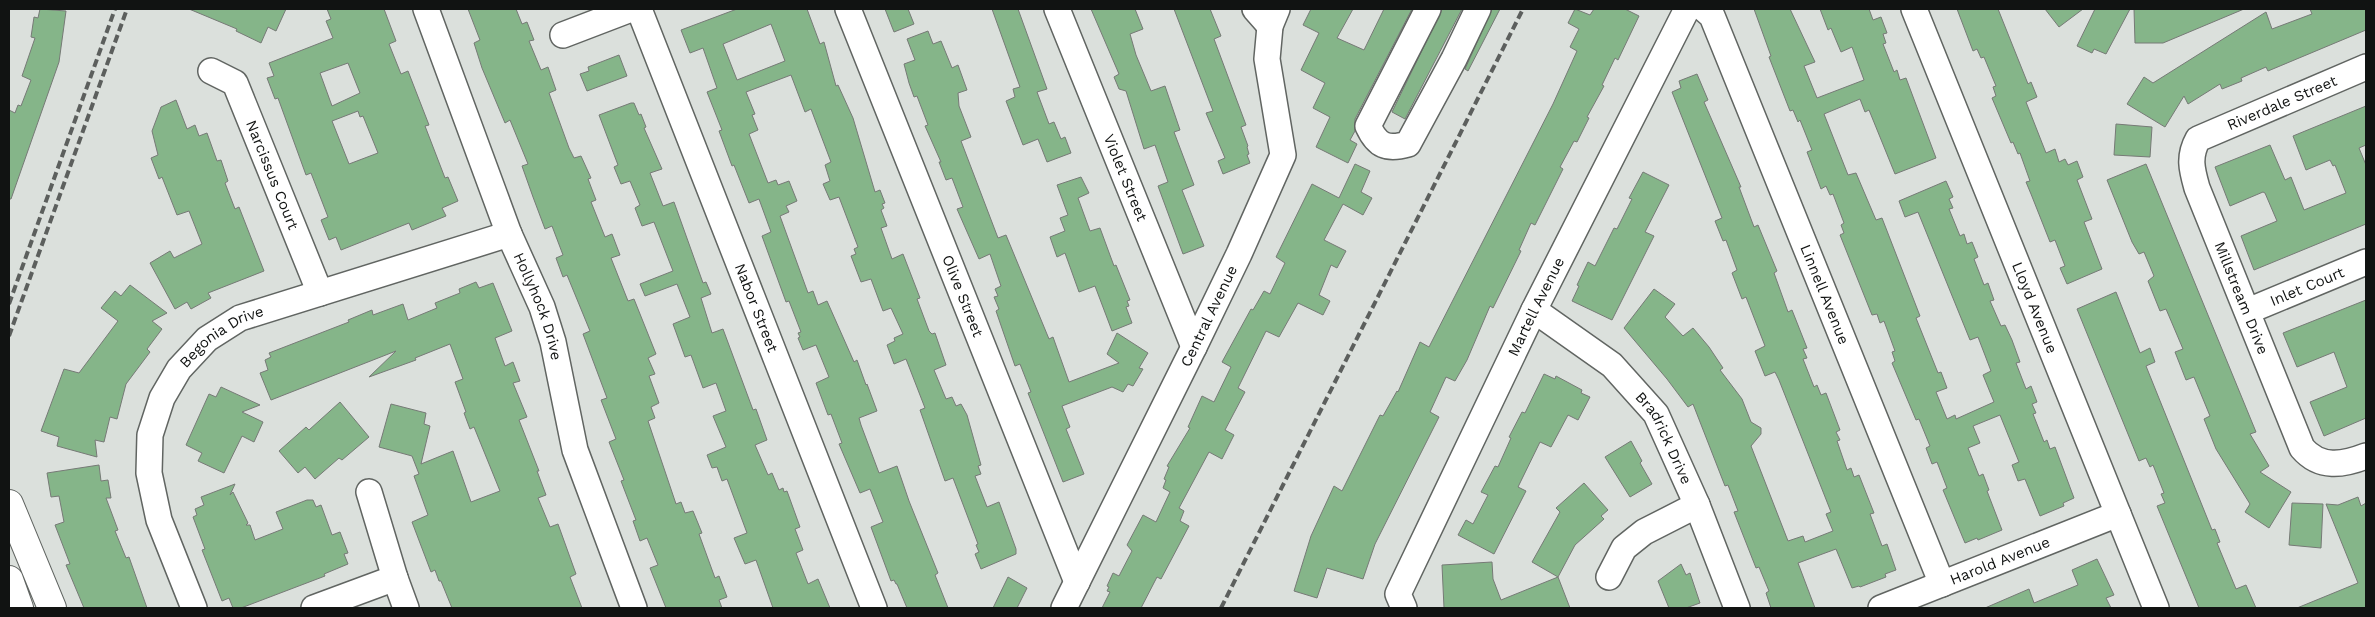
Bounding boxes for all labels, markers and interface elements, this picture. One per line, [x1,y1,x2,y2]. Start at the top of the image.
street label: Riverdale Street [2224,71,2340,134]
street label: Narcissus Court [242,118,303,233]
street label: Violet Street [1100,131,1151,225]
street label: Millstream Drive [2211,239,2272,357]
street label: Linnell Avenue [1796,242,1853,347]
street label: Hollyhock Drive [510,250,565,362]
street label: Olive Street [938,252,987,340]
street label: Martell Avenue [1504,254,1568,359]
street label: Lloyd Avenue [2008,259,2061,356]
street label: Nabor Street [731,261,782,355]
street label: Central Avenue [1177,262,1241,370]
street label: Inlet Court [2267,263,2348,310]
street label: Begonia Drive [176,302,266,371]
street label: Bradrick Drive [1631,388,1695,487]
street label: Harold Avenue [1947,533,2053,589]

